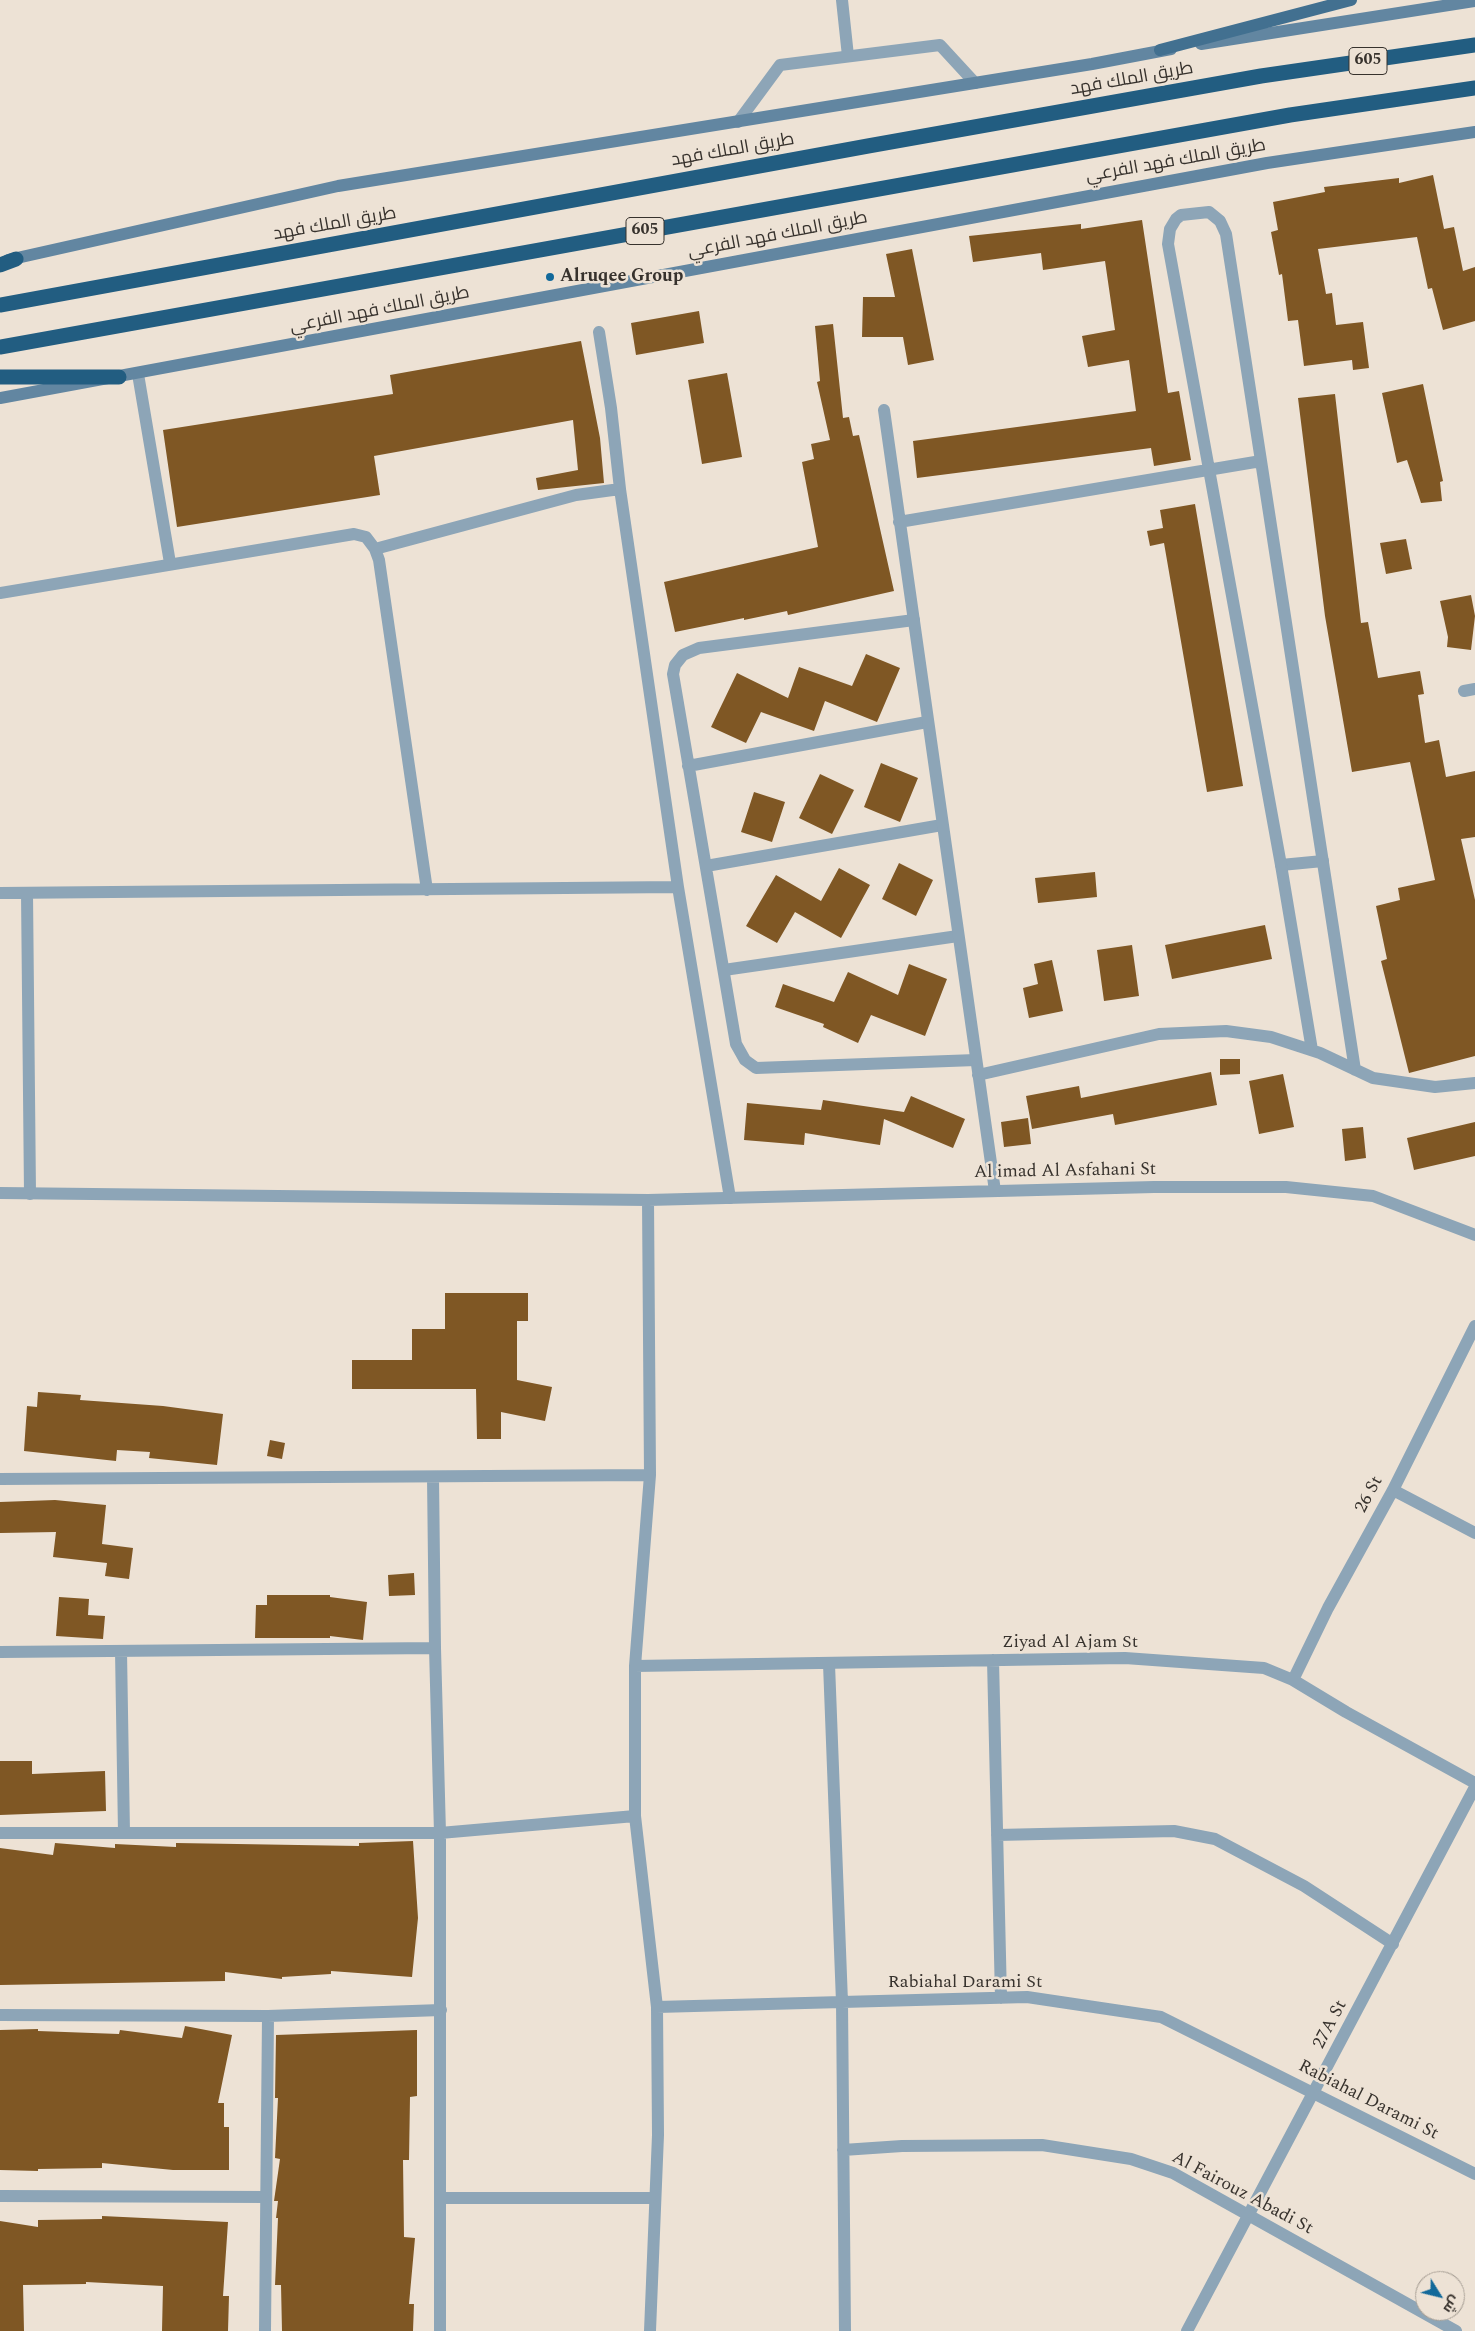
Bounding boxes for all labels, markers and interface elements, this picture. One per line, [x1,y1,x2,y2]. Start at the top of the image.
road number: 605 [1349,48,1387,74]
street label: طريق الملك فهد [1069,59,1195,101]
street label: طريق الملك فهد [670,130,796,172]
street label: طريق الملك فهد الفرعي [1084,136,1268,188]
street label: طريق الملك فهد [272,204,398,246]
street label: طريق الملك فهد الفرعي [686,208,870,264]
road number: 605 [626,218,664,245]
place label: Alruqee Group [560,266,683,288]
marker: Alruqee Group [544,271,556,283]
street label: طريق الملك فهد الفرعي [288,283,472,339]
street label: Al imad Al Asfahani St [974,1160,1156,1184]
street label: 26 St [1351,1473,1389,1517]
street label: Ziyad Al Ajam St [1002,1632,1138,1654]
street label: Rabiahal Darami St [888,1972,1042,1994]
street label: 27A St [1309,1997,1353,2053]
street label: Rabiahal Darami St [1294,2056,1442,2146]
street label: Al Fairouz Abadi St [1168,2148,1316,2240]
north arrow [1415,2271,1465,2321]
text: ش [1438,2291,1466,2318]

